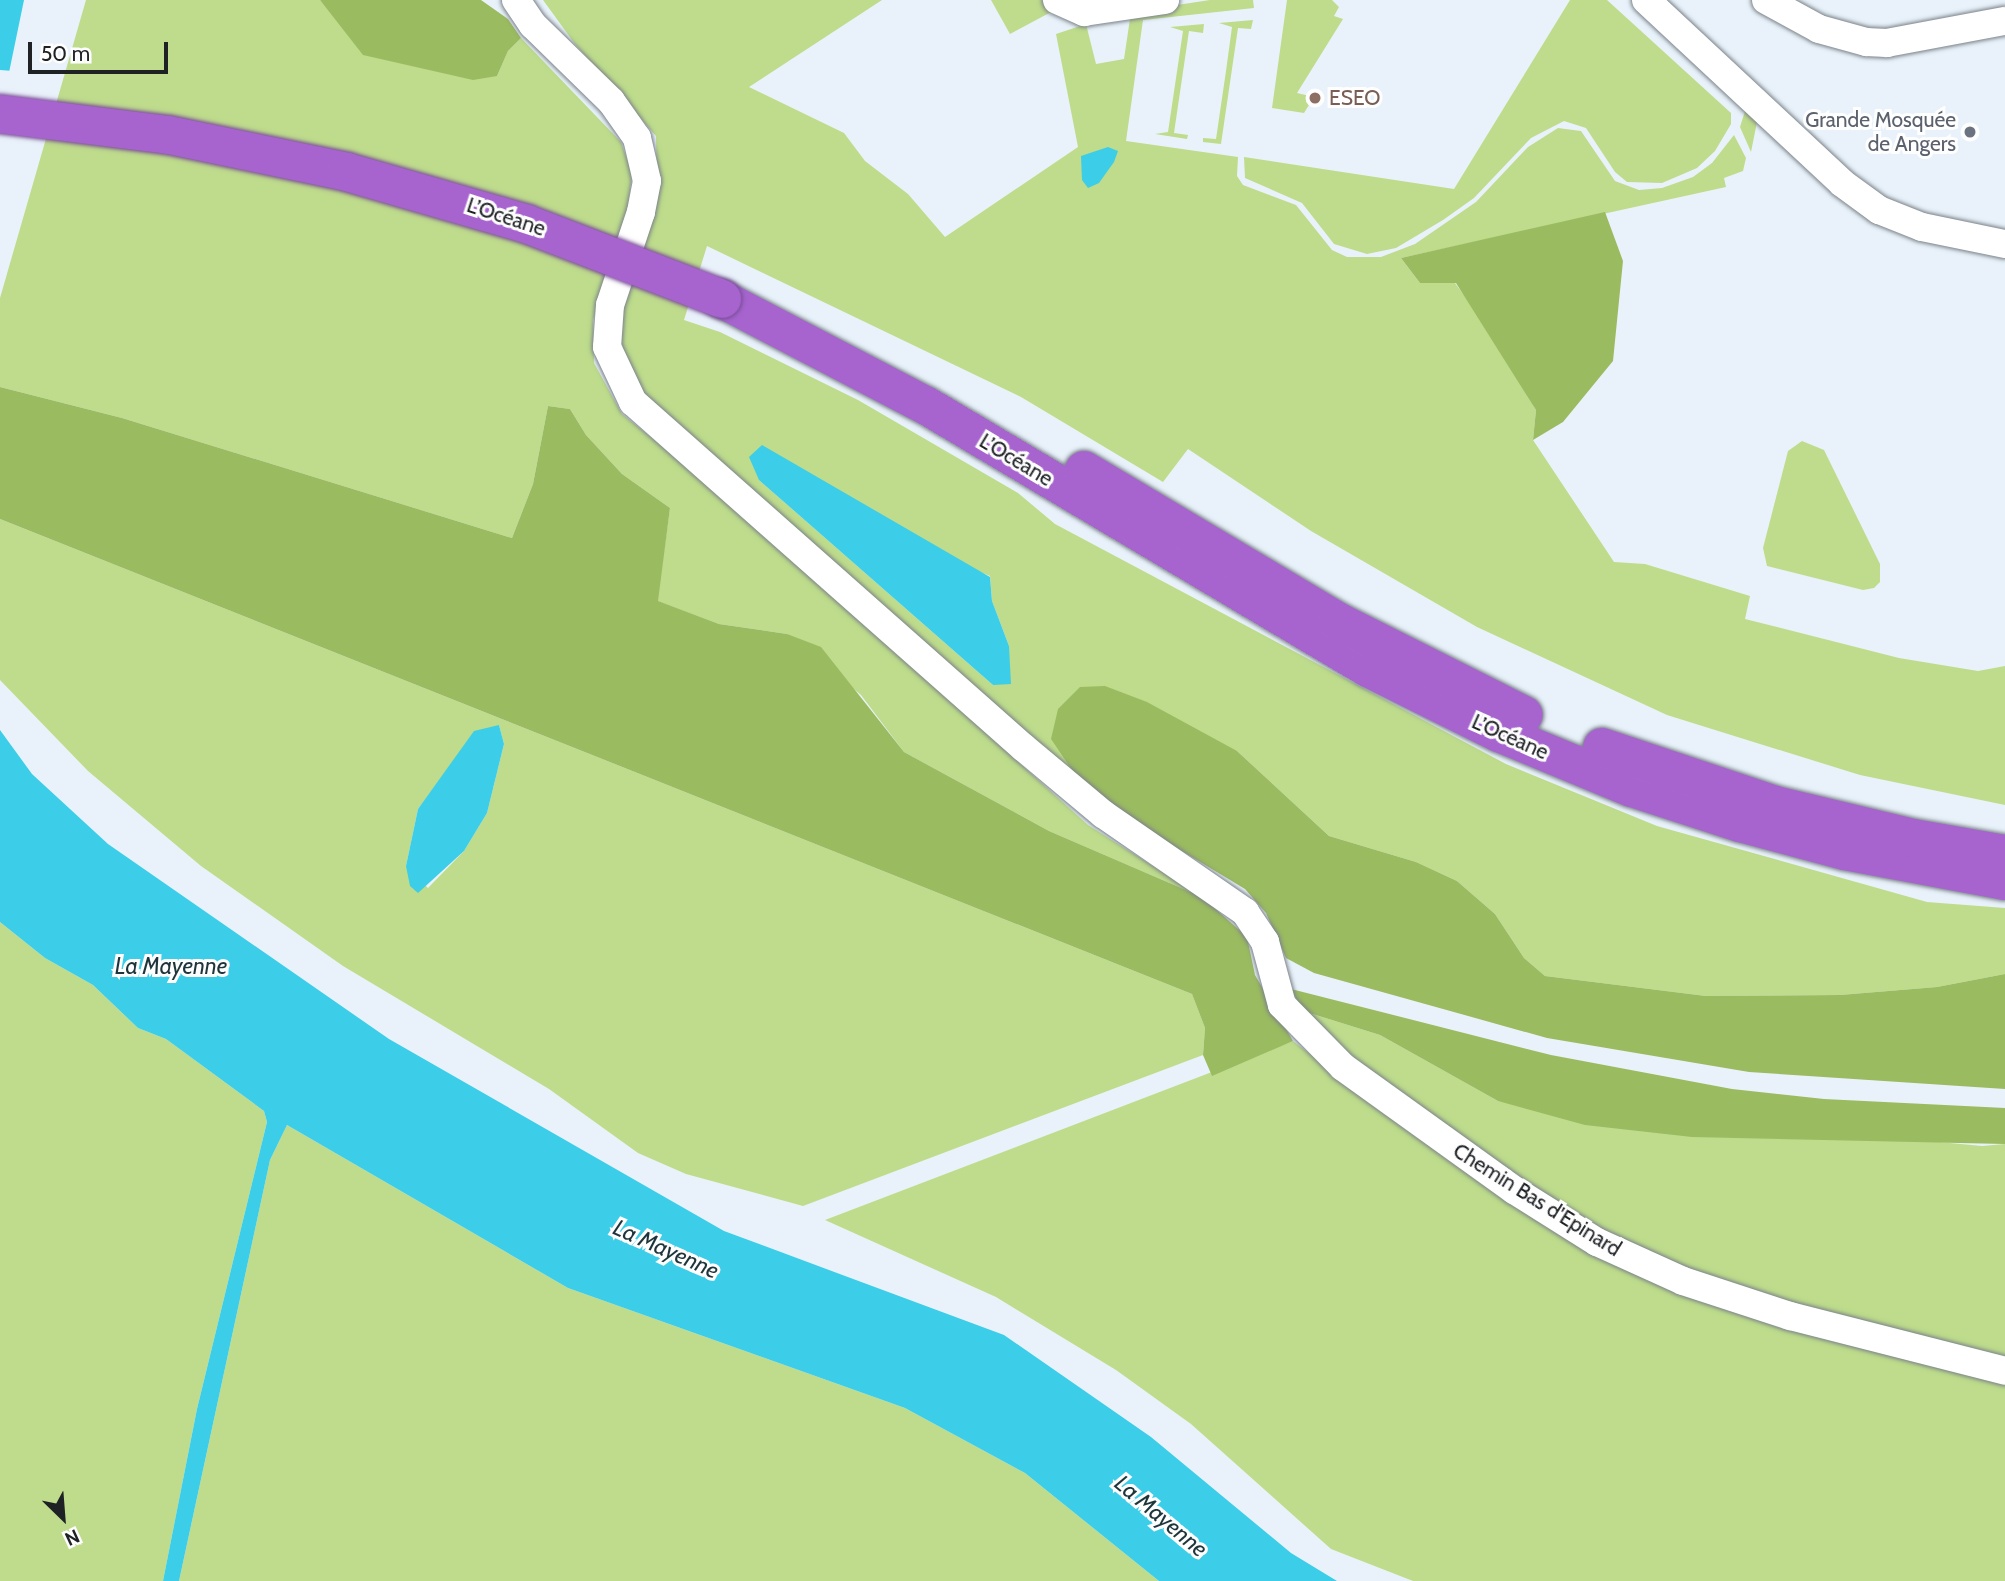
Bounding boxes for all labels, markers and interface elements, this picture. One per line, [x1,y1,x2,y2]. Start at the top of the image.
scale bar [32,28,172,72]
text: 50 m [41,41,90,66]
place label: ESEO [1329,85,1380,111]
marker: ESEO [1307,90,1323,106]
place label: Grande Mosquée de Angers [1805,107,1956,157]
marker: Grande Mosquée de Angers [1962,124,1978,140]
street label: L’Océane [464,193,548,241]
street label: L’Océane [975,428,1057,492]
street label: L’Océane [1468,709,1552,765]
water label: La Mayenne [115,952,227,980]
street label: Chemin Bas d'Epinard [1448,1138,1626,1262]
water label: La Mayenne [609,1214,723,1284]
water label: La Mayenne [1109,1469,1213,1563]
north arrow [28,1483,98,1553]
text: N [61,1524,83,1551]

